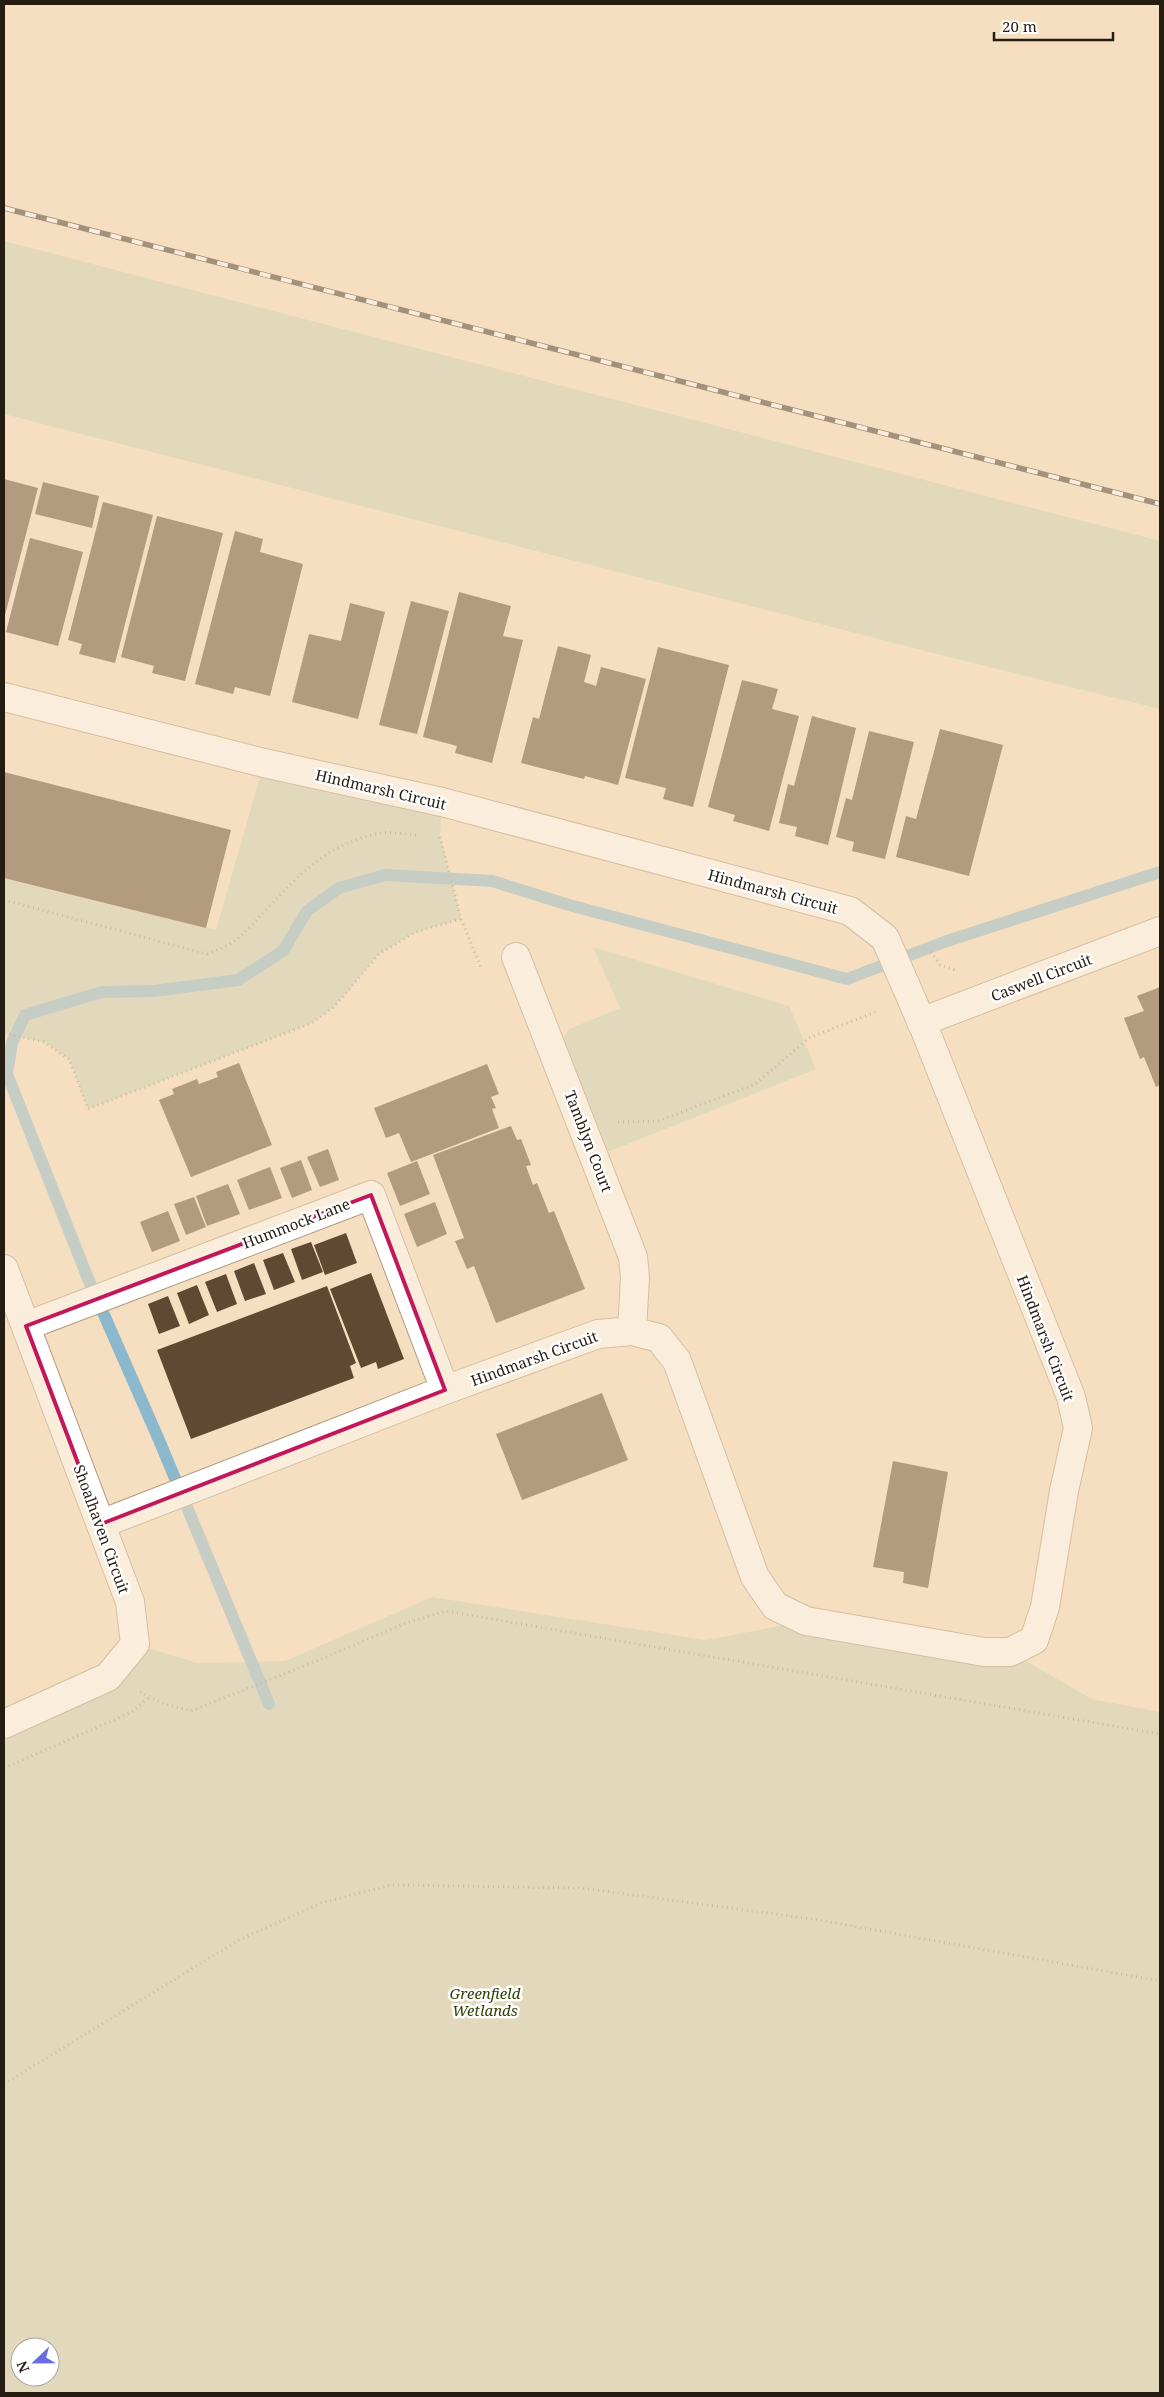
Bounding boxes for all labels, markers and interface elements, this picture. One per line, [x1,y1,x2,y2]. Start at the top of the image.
scale bar [994,10,1113,42]
text: 20 m [1002,16,1037,36]
street label: Hindmarsh Circuit [314,764,448,814]
street label: Hindmarsh Circuit [706,864,840,918]
street label: Caswell Circuit [988,949,1094,1005]
street label: Tamblyn Court [560,1087,618,1195]
street label: Hummock Lane [239,1193,353,1253]
street label: Hindmarsh Circuit [1013,1272,1079,1404]
street label: Hindmarsh Circuit [468,1326,600,1390]
street label: Shoalhaven Circuit [69,1462,135,1596]
park label: Greenfield Wetlands [450,1983,521,2020]
north arrow [10,2337,60,2387]
text: N [12,2358,33,2376]

